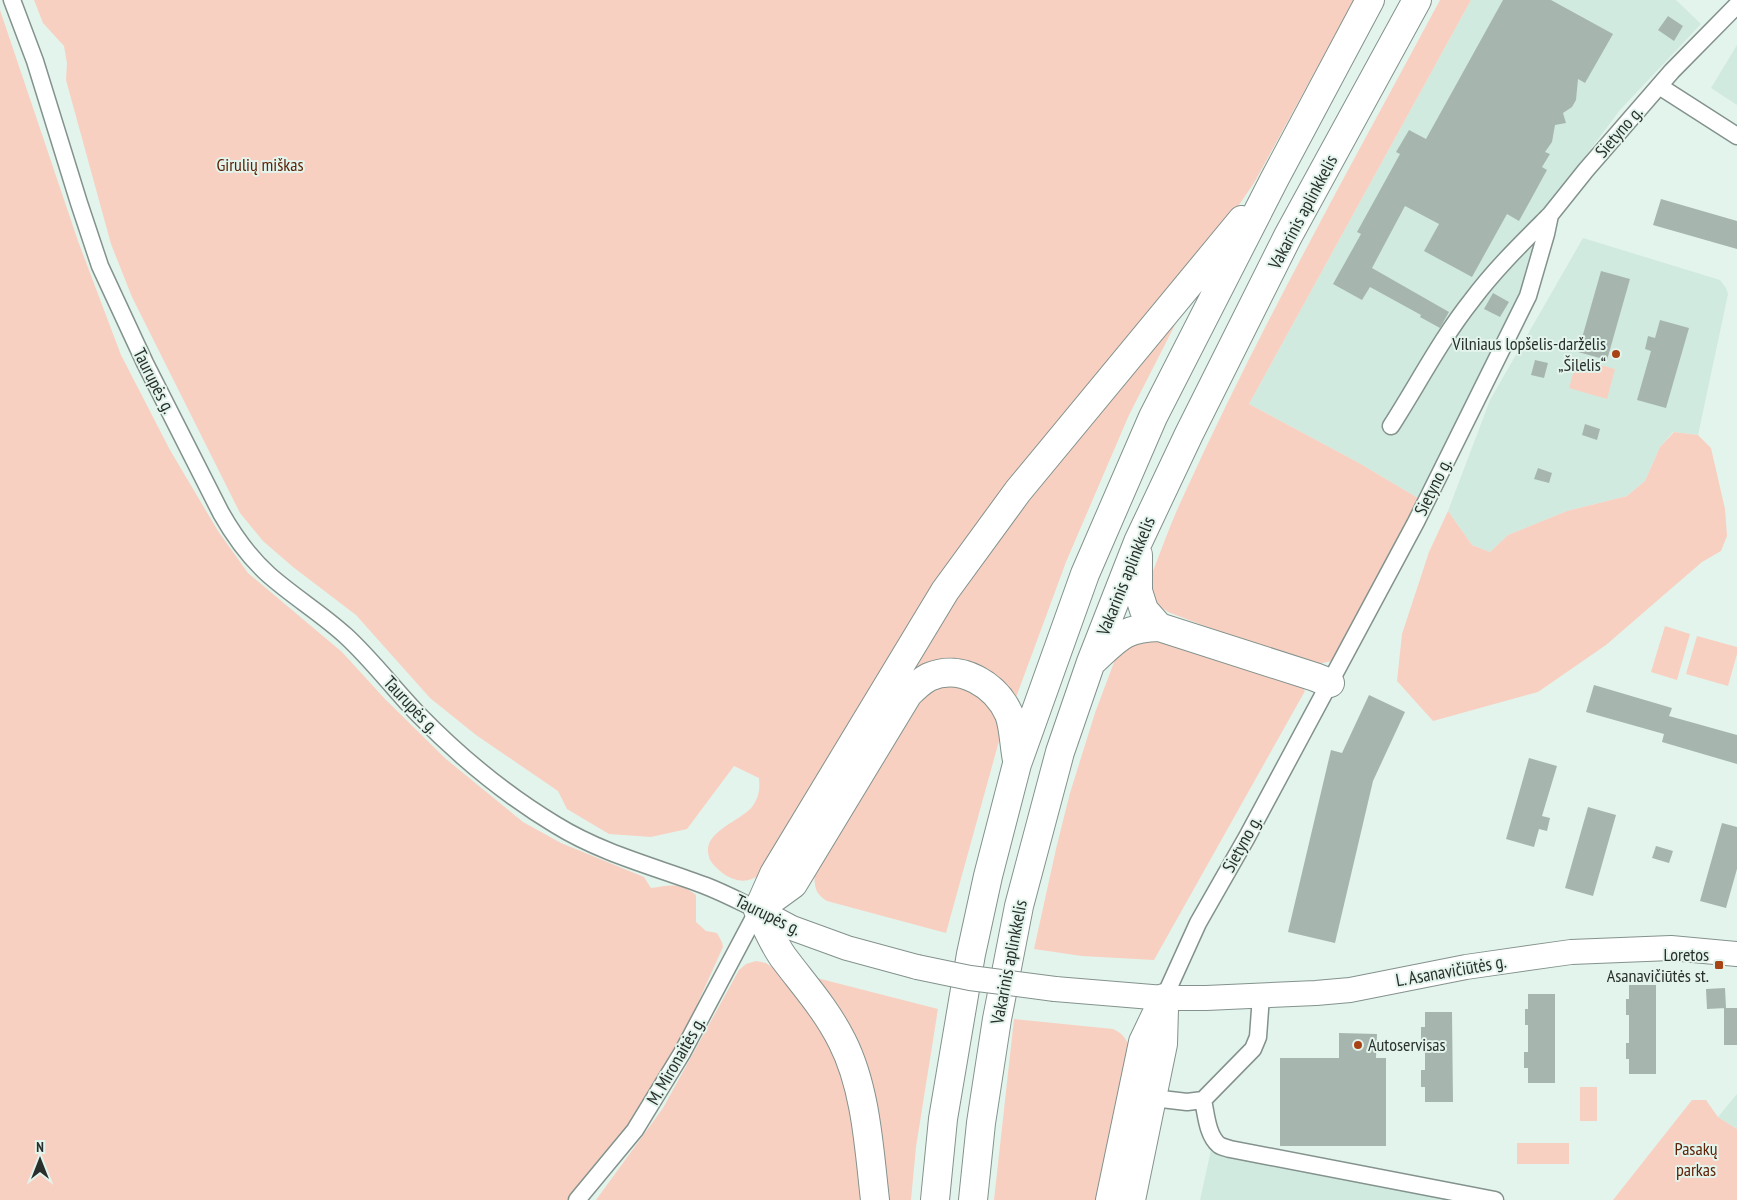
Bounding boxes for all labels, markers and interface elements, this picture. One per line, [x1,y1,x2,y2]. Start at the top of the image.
street label: Sietyno g. [1590,101,1647,162]
street label: Vakarinis aplinkkelis [1262,151,1342,274]
park label: Girulių miškas [216,153,304,176]
place label: Vilniaus lopšelis-darželis „Šilelis“ [1451,332,1606,376]
street label: Taurupės g. [128,344,181,417]
marker: Vilniaus lopšelis-darželis „Šilelis“ [1610,348,1622,360]
street label: Sietyno g. [1409,454,1456,519]
street label: Vakarinis aplinkkelis [1091,513,1160,639]
street label: Taurupės g. [379,671,444,738]
street label: Sietyno g. [1217,811,1266,876]
street label: Taurupės g. [732,889,805,940]
street label: Vakarinis aplinkkelis [985,898,1032,1027]
place label: Loretos Asanavičiūtės st. [1607,943,1709,987]
street label: L. Asanavičiūtės g. [1394,949,1508,992]
marker: Loretos Asanavičiūtės st. [1713,959,1725,971]
street label: M. Mironaitės g. [641,1013,710,1109]
place label: Autoservisas [1368,1033,1446,1056]
marker: Autoservisas [1352,1039,1364,1051]
north arrow [15,1135,65,1185]
park label: Pasakų parkas [1675,1137,1718,1181]
text: N [36,1138,44,1156]

